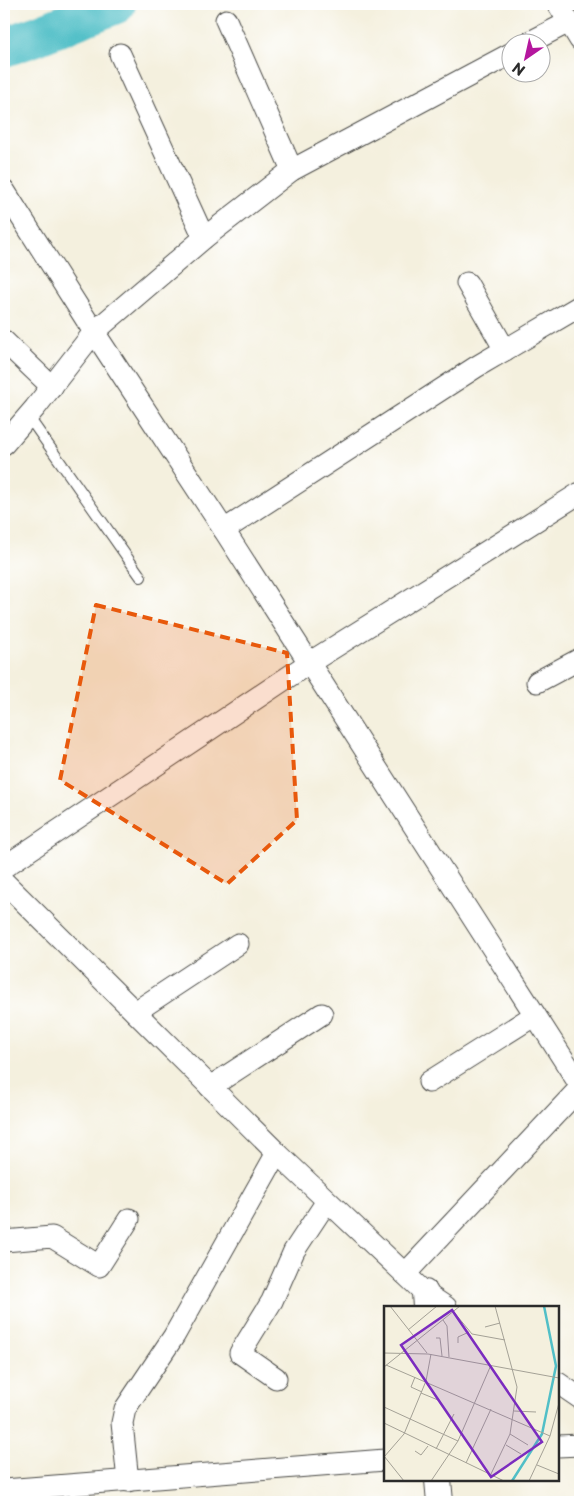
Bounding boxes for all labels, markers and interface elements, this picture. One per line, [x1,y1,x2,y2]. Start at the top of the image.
north arrow [502,32,552,82]
text: N [508,57,529,81]
inset map [384,1306,559,1481]

